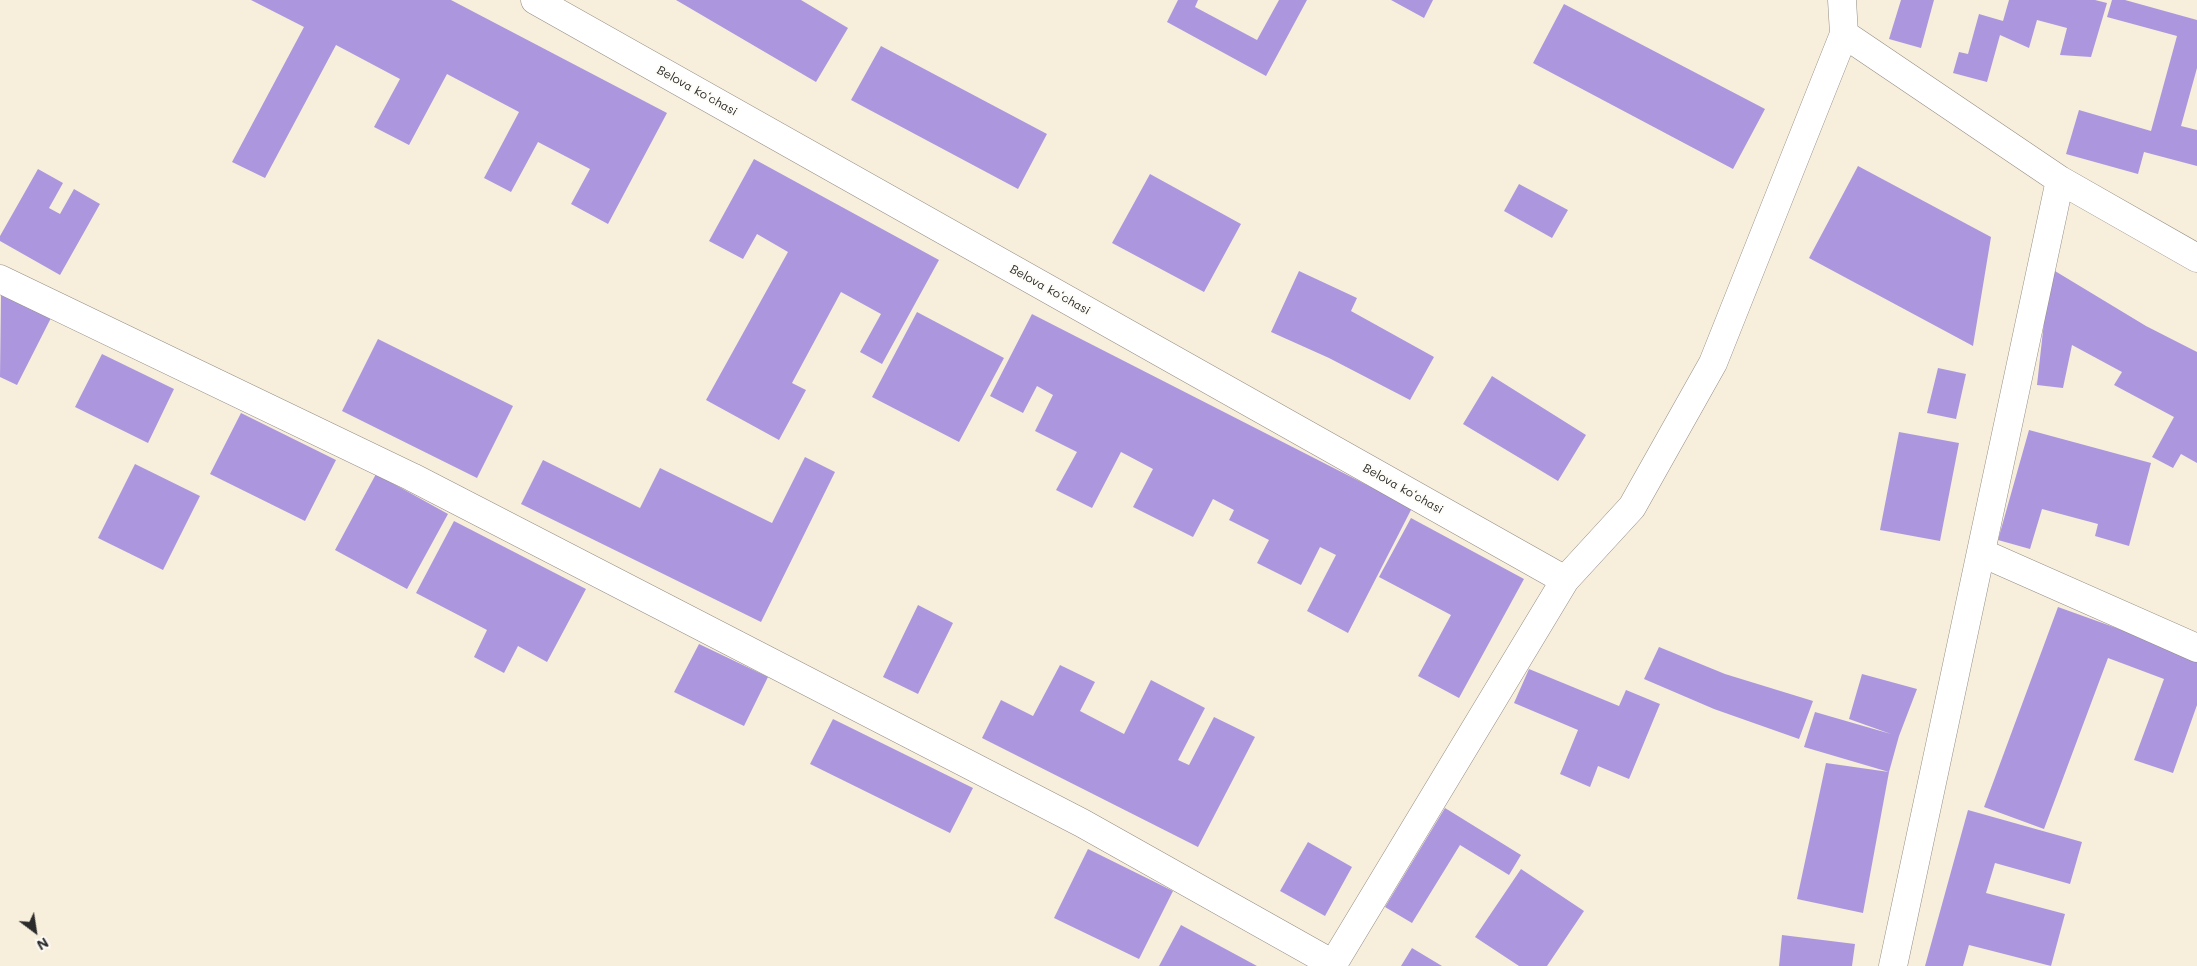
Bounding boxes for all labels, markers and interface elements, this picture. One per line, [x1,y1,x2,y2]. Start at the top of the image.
street label: Belova koʻchasi [654,63,740,119]
street label: Belova koʻchasi [1007,262,1093,318]
street label: Belova koʻchasi [1360,461,1446,517]
north arrow [10,906,60,956]
text: N [34,933,52,955]

